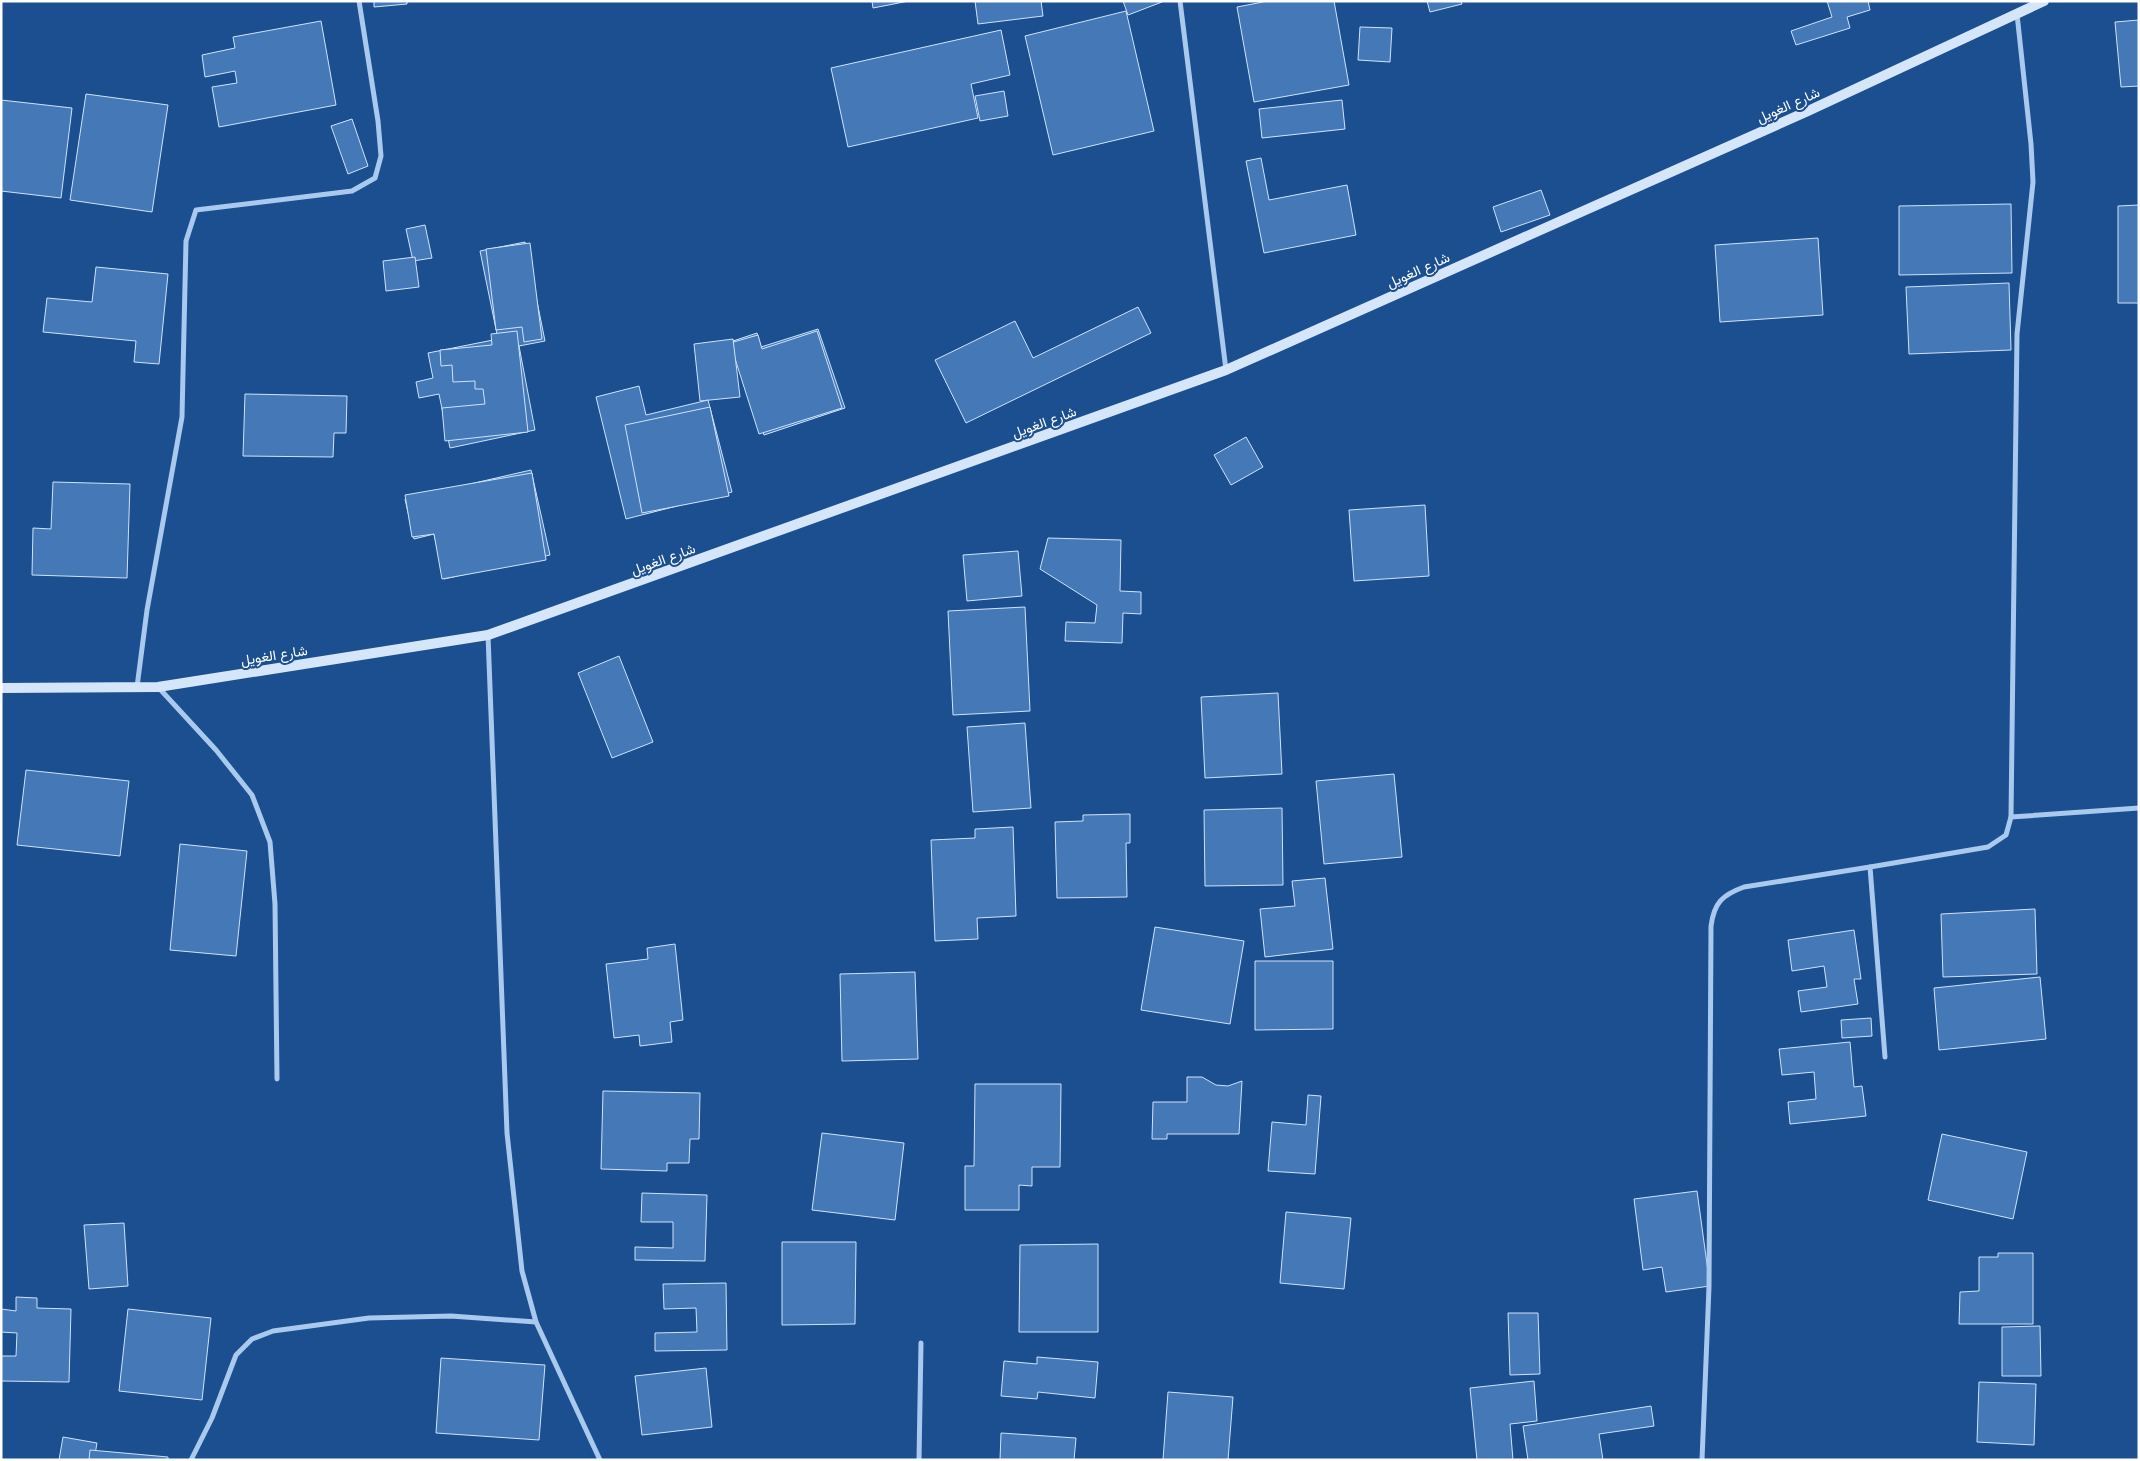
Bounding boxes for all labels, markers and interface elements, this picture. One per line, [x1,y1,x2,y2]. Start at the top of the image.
street label: شارع الغويل [1753,82,1823,129]
street label: شارع الغويل [1383,247,1453,294]
street label: شارع الغويل [1009,401,1079,444]
street label: شارع الغويل [628,538,698,581]
street label: شارع الغويل [239,640,309,671]

